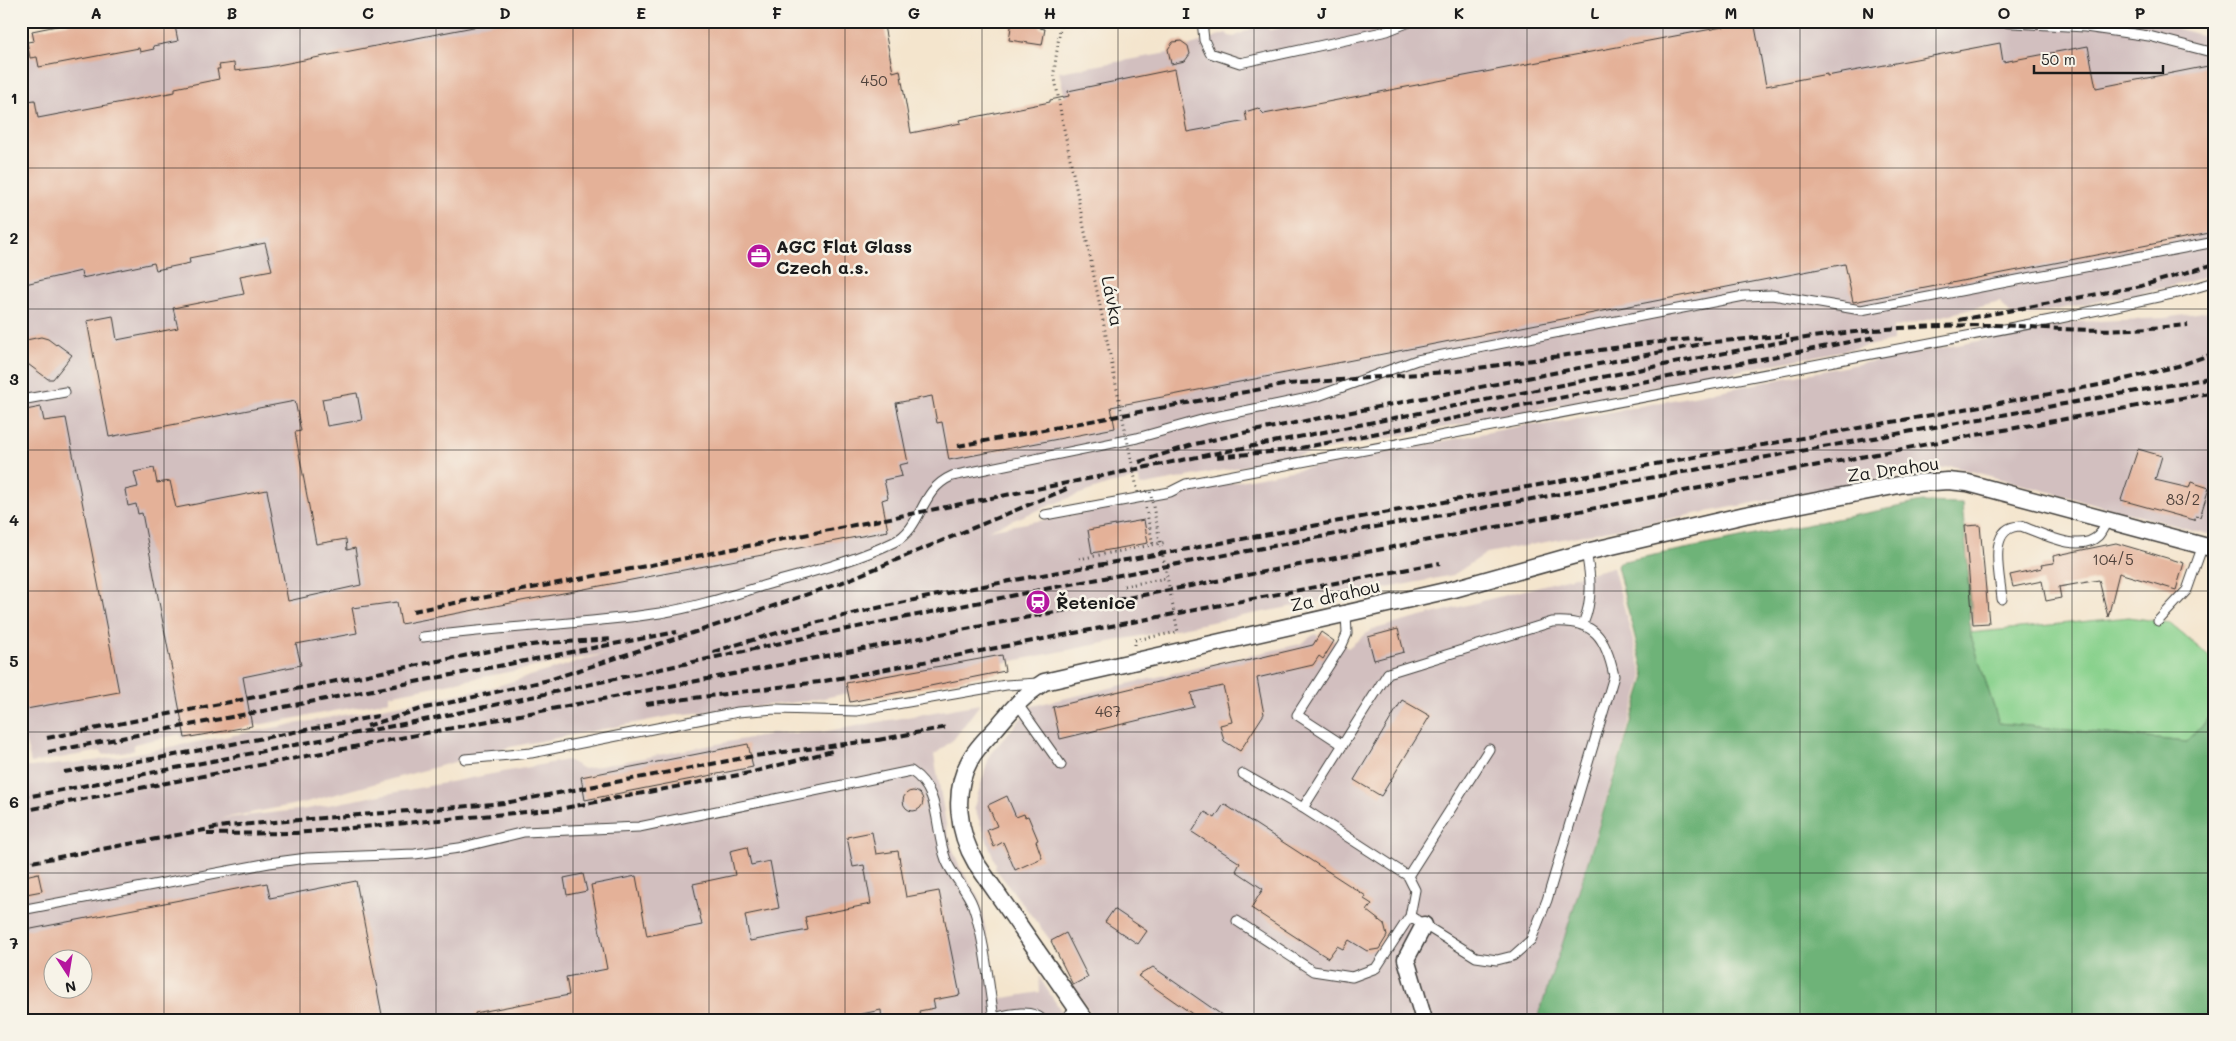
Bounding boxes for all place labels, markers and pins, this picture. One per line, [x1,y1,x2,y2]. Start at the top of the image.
place label: AGC Flat Glass Czech a.s. [776,234,912,279]
office icon: AGC Flat Glass Czech a.s. [746,243,772,269]
station icon: Řetenice [1025,589,1051,615]
place label: Řetenice [1056,590,1136,614]

